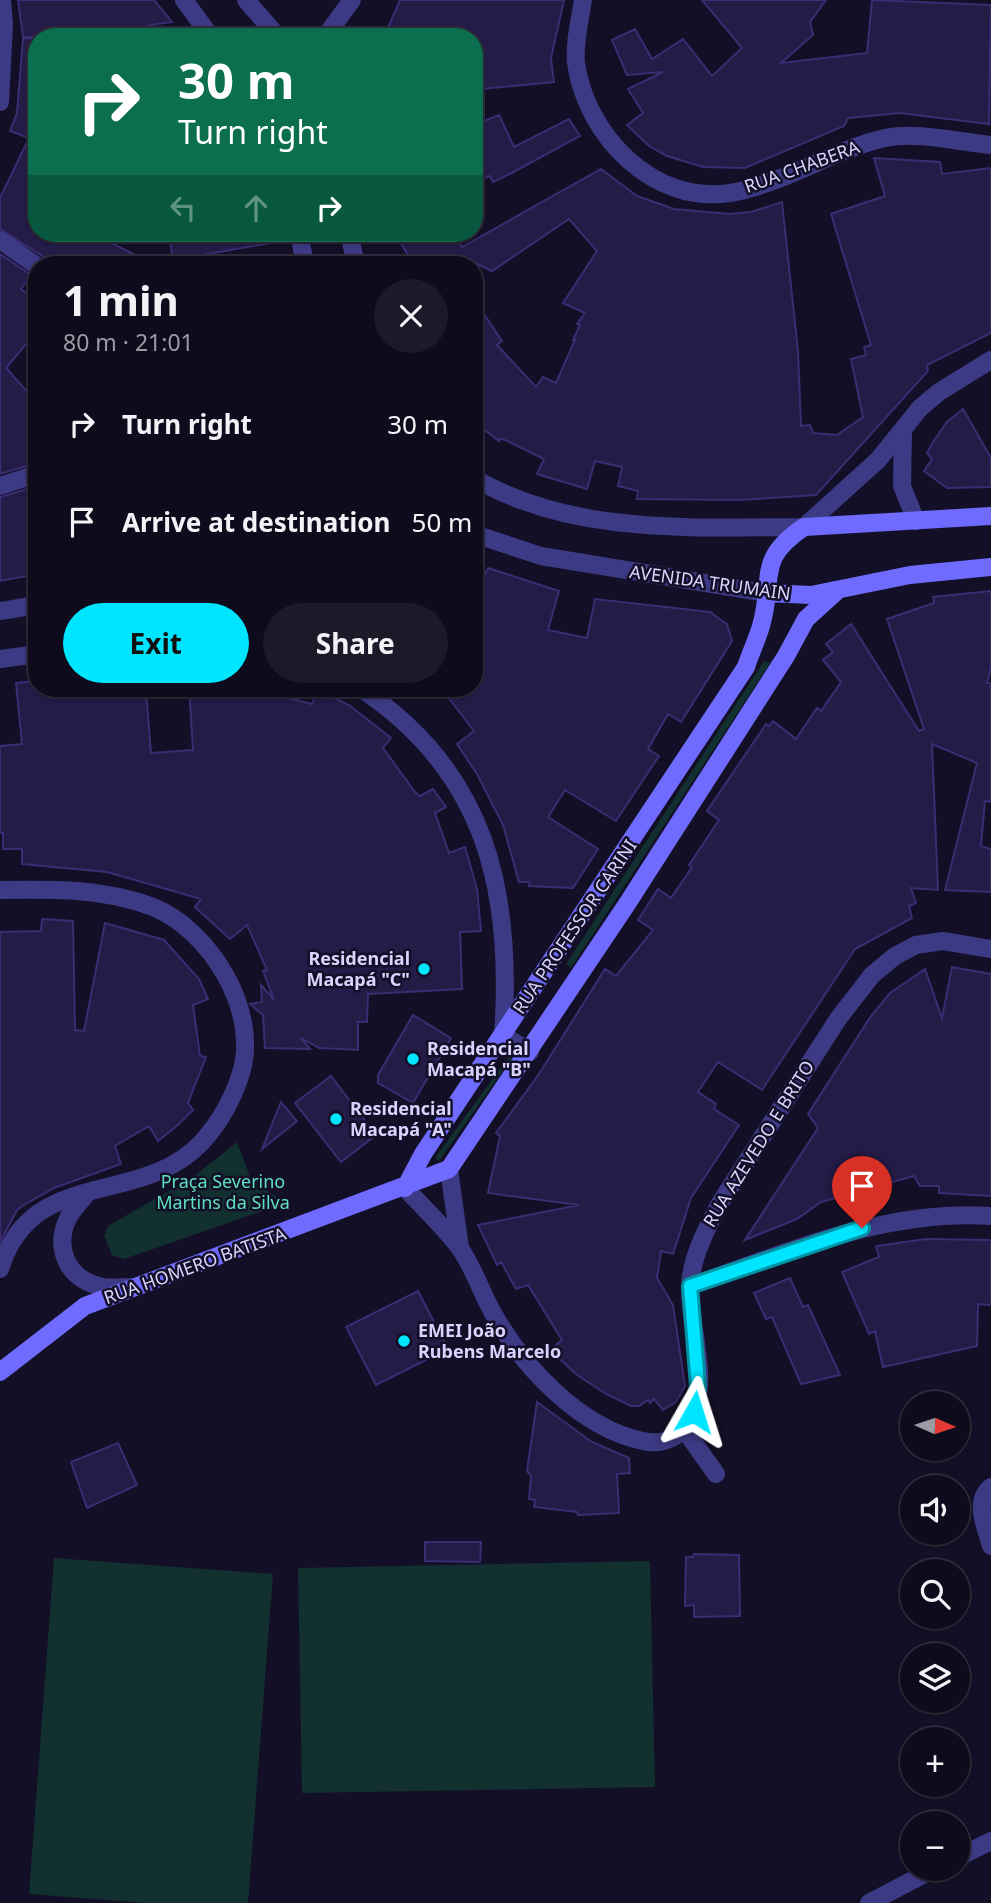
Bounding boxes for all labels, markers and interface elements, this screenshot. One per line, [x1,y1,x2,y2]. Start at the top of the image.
text: 30 m [178,47,295,113]
icon: right [63,56,154,147]
text: Turn right [178,110,328,153]
street label: RUA CHABERA [741,134,863,198]
icon: left [164,189,202,227]
icon: ahead [237,189,275,227]
icon: right [310,189,348,227]
text: 1 min [63,271,179,328]
button: close [374,279,448,353]
text: 80 m · 21:01 [63,326,194,358]
icon: right [63,405,101,443]
text: Turn right [122,406,252,442]
text: 30 m [387,406,448,442]
icon: arrive [63,503,101,541]
text: Arrive at destination [122,504,391,540]
text: 50 m [412,504,472,540]
street label: AVENIDA TRUMAIN [628,559,792,605]
button: Exit [63,603,249,683]
button: Share [263,603,448,683]
street label: RUA PROFESSOR CARINI [507,835,642,1018]
place label: Residencial Macapá "C" [307,946,410,991]
marker: Residencial Macapá "C" [416,961,432,977]
place label: Residencial Macapá "B" [427,1036,531,1081]
marker: Residencial Macapá "B" [405,1051,421,1067]
street label: RUA AZEVEDO E BRITO [697,1056,819,1231]
place label: Residencial Macapá "A" [350,1096,452,1141]
marker: Residencial Macapá "A" [328,1111,344,1127]
pin [832,1156,892,1228]
icon: arrive [843,1167,881,1205]
park label: Praça Severino Martins da Silva [156,1169,290,1214]
street label: RUA HOMERO BATISTA [100,1221,290,1309]
place label: EMEI João Rubens Marcelo [418,1318,561,1363]
marker: EMEI João Rubens Marcelo [396,1333,412,1349]
position arrow [657,1375,731,1449]
north arrow [900,1391,970,1461]
map controls [900,1391,970,1881]
button: sound [900,1475,970,1545]
button: search [900,1559,970,1629]
button: layers [900,1643,970,1713]
button: + [900,1727,970,1797]
button: − [900,1811,970,1881]

